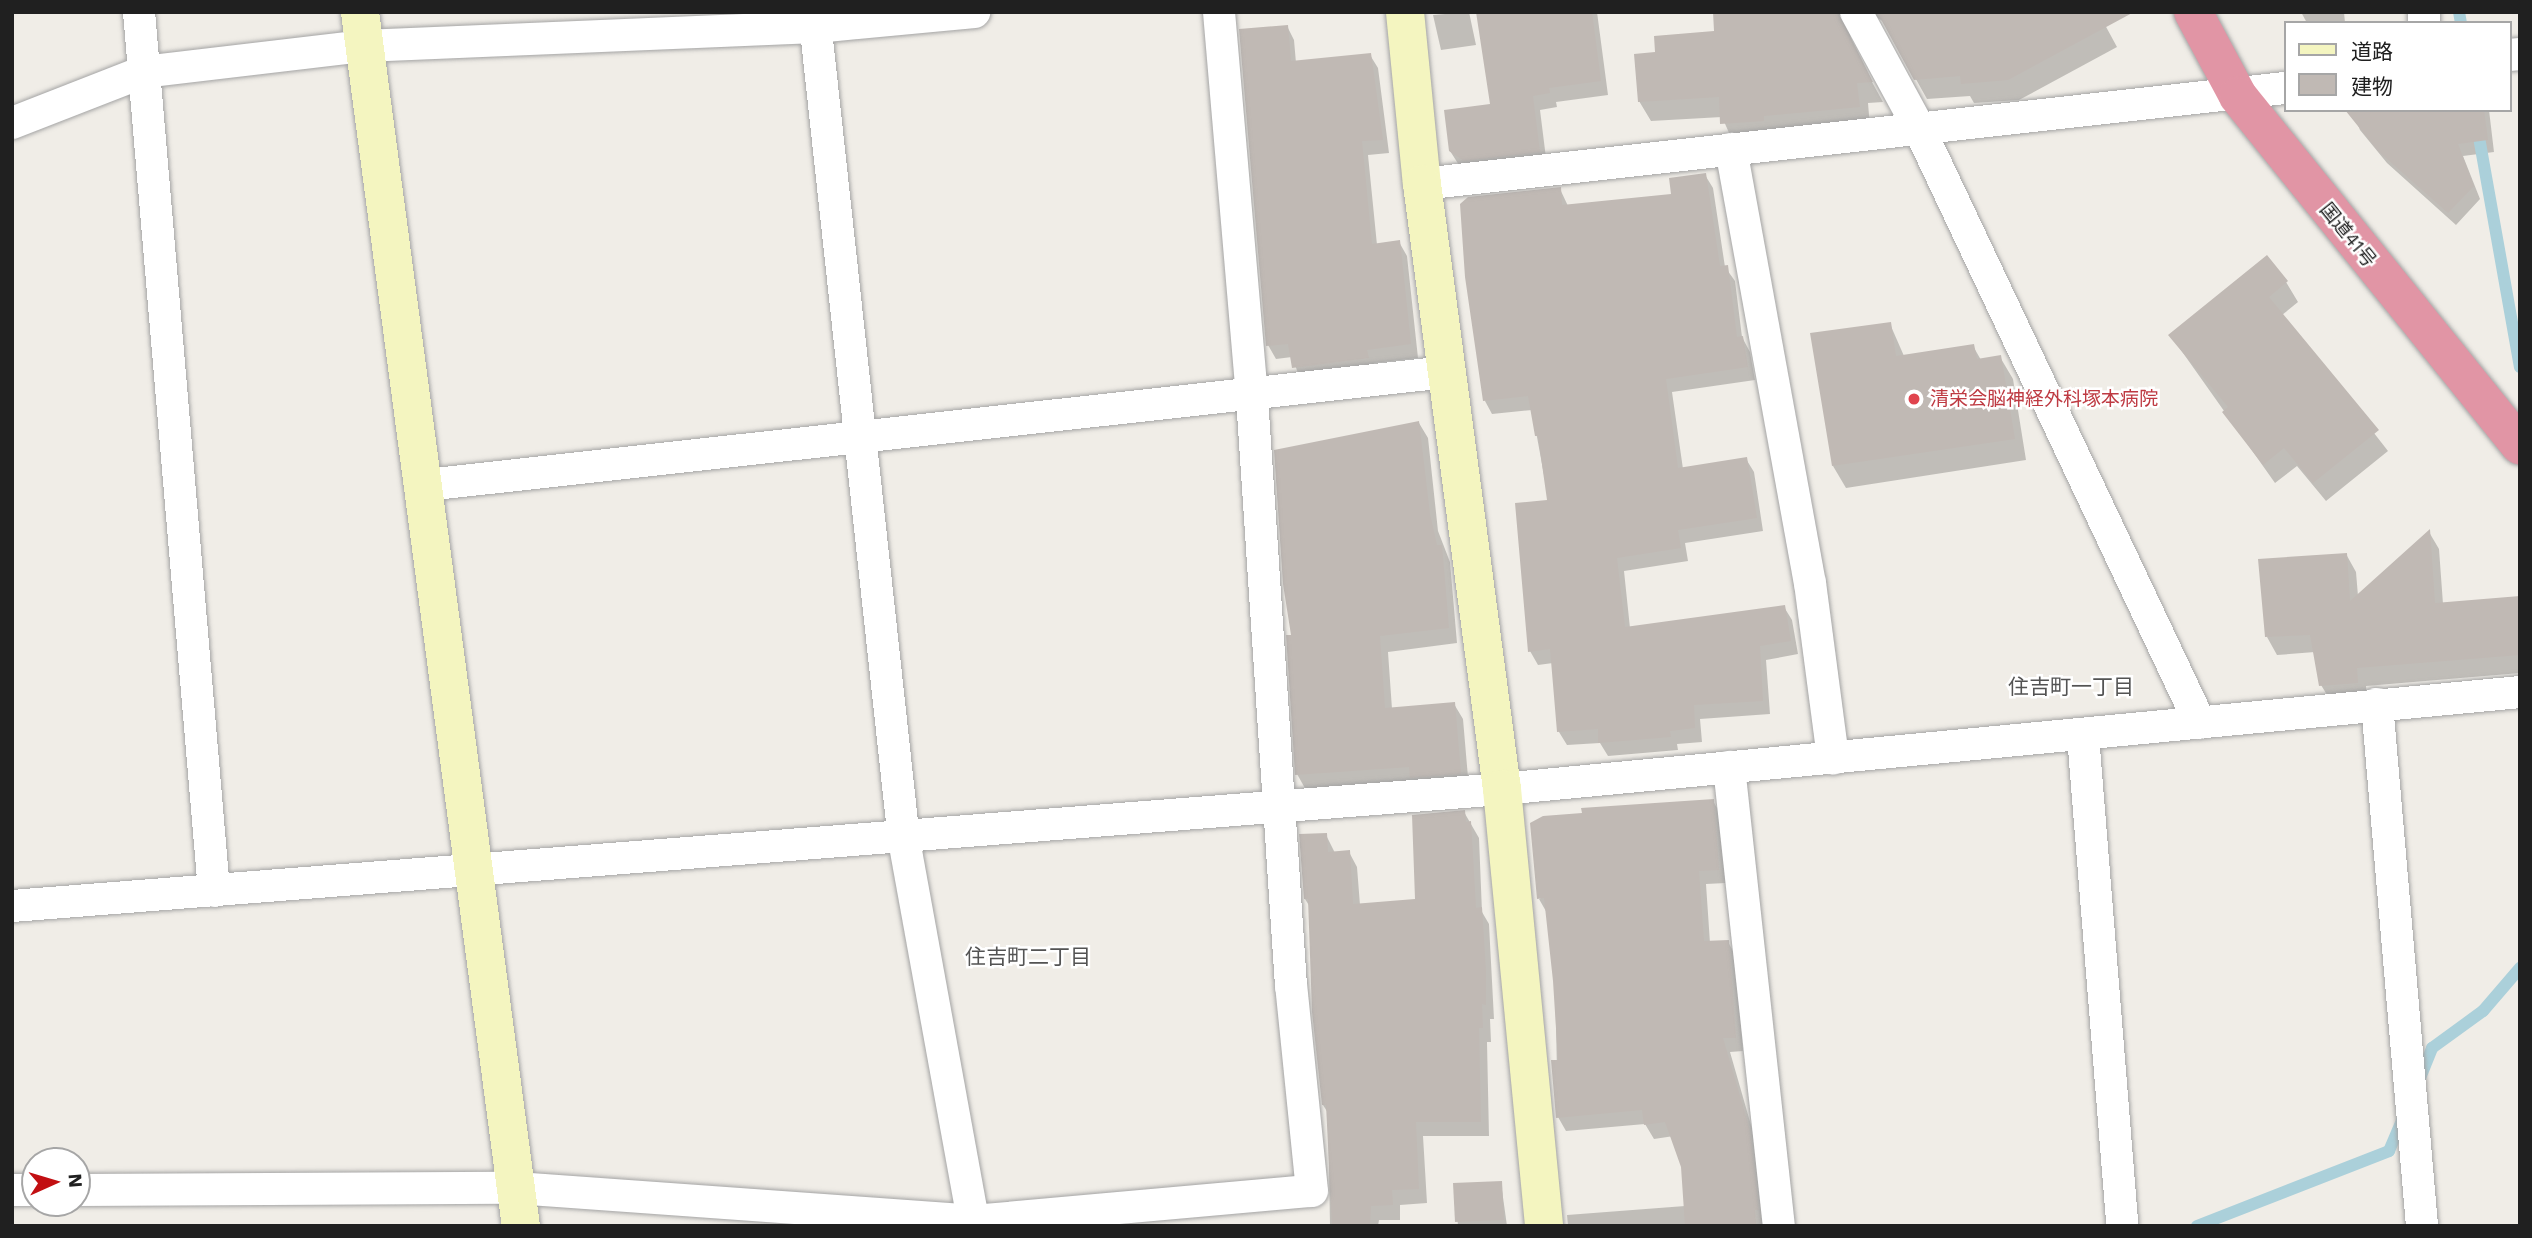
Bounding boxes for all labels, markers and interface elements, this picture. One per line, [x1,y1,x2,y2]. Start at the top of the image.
legend [2284,21,2511,112]
text: 道路 [2351,39,2393,64]
text: 建物 [2351,74,2393,99]
street label: 国道41号 [2315,198,2381,272]
place label: 清栄会脳神経外科塚本病院 [1930,388,2158,410]
marker: 清栄会脳神経外科塚本病院 [1904,389,1924,409]
district label: 住吉町一丁目 [2008,674,2134,700]
district label: 住吉町二丁目 [965,944,1091,970]
north arrow [21,1147,91,1217]
text: N [63,1173,87,1188]

